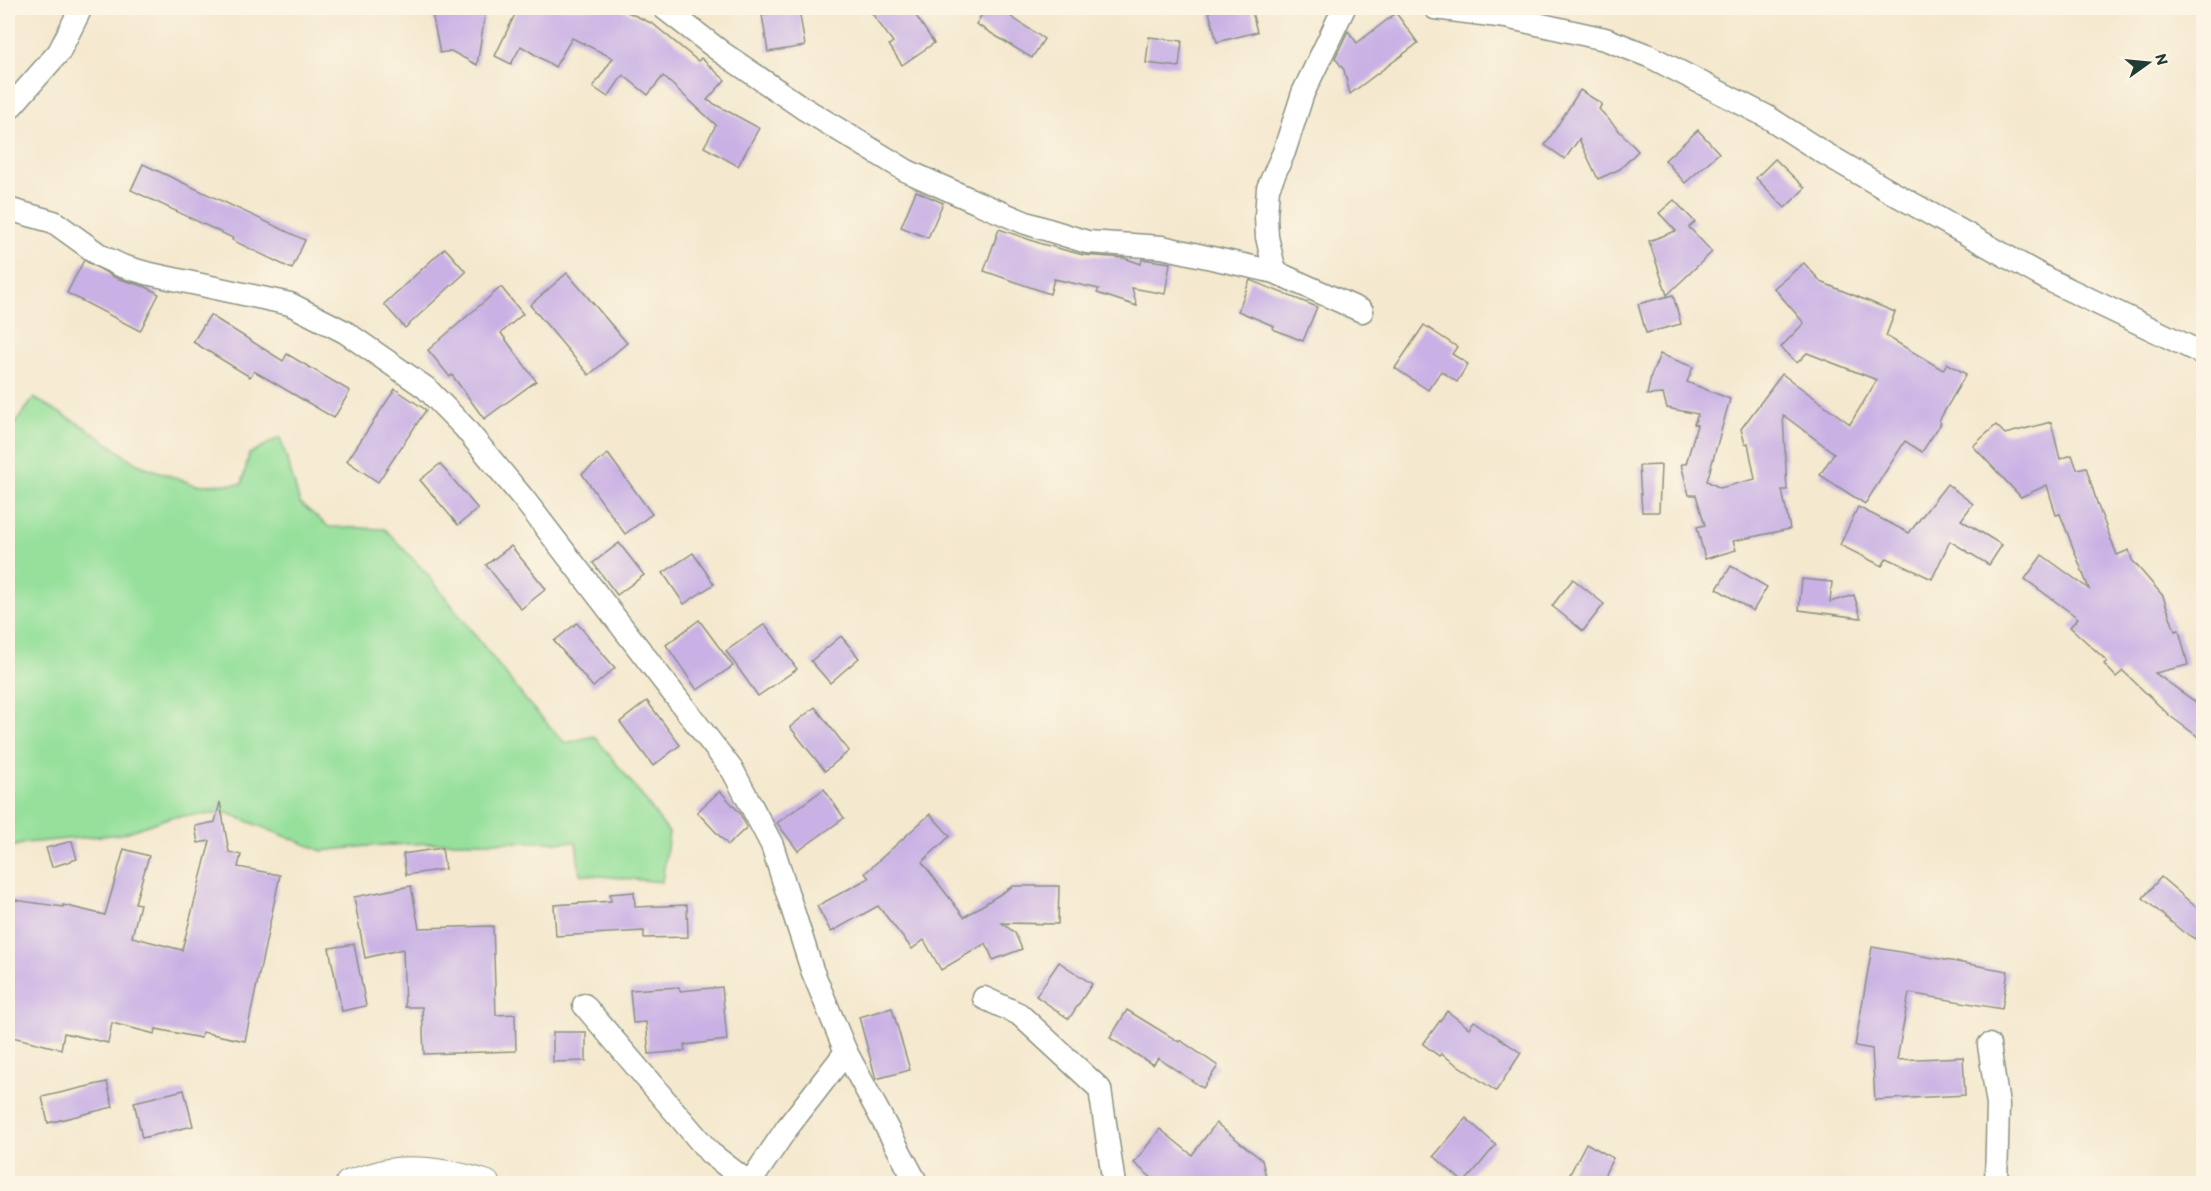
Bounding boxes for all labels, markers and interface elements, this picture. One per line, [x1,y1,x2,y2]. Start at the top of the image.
north arrow [2118,33,2178,93]
text: N [2151,52,2173,67]

